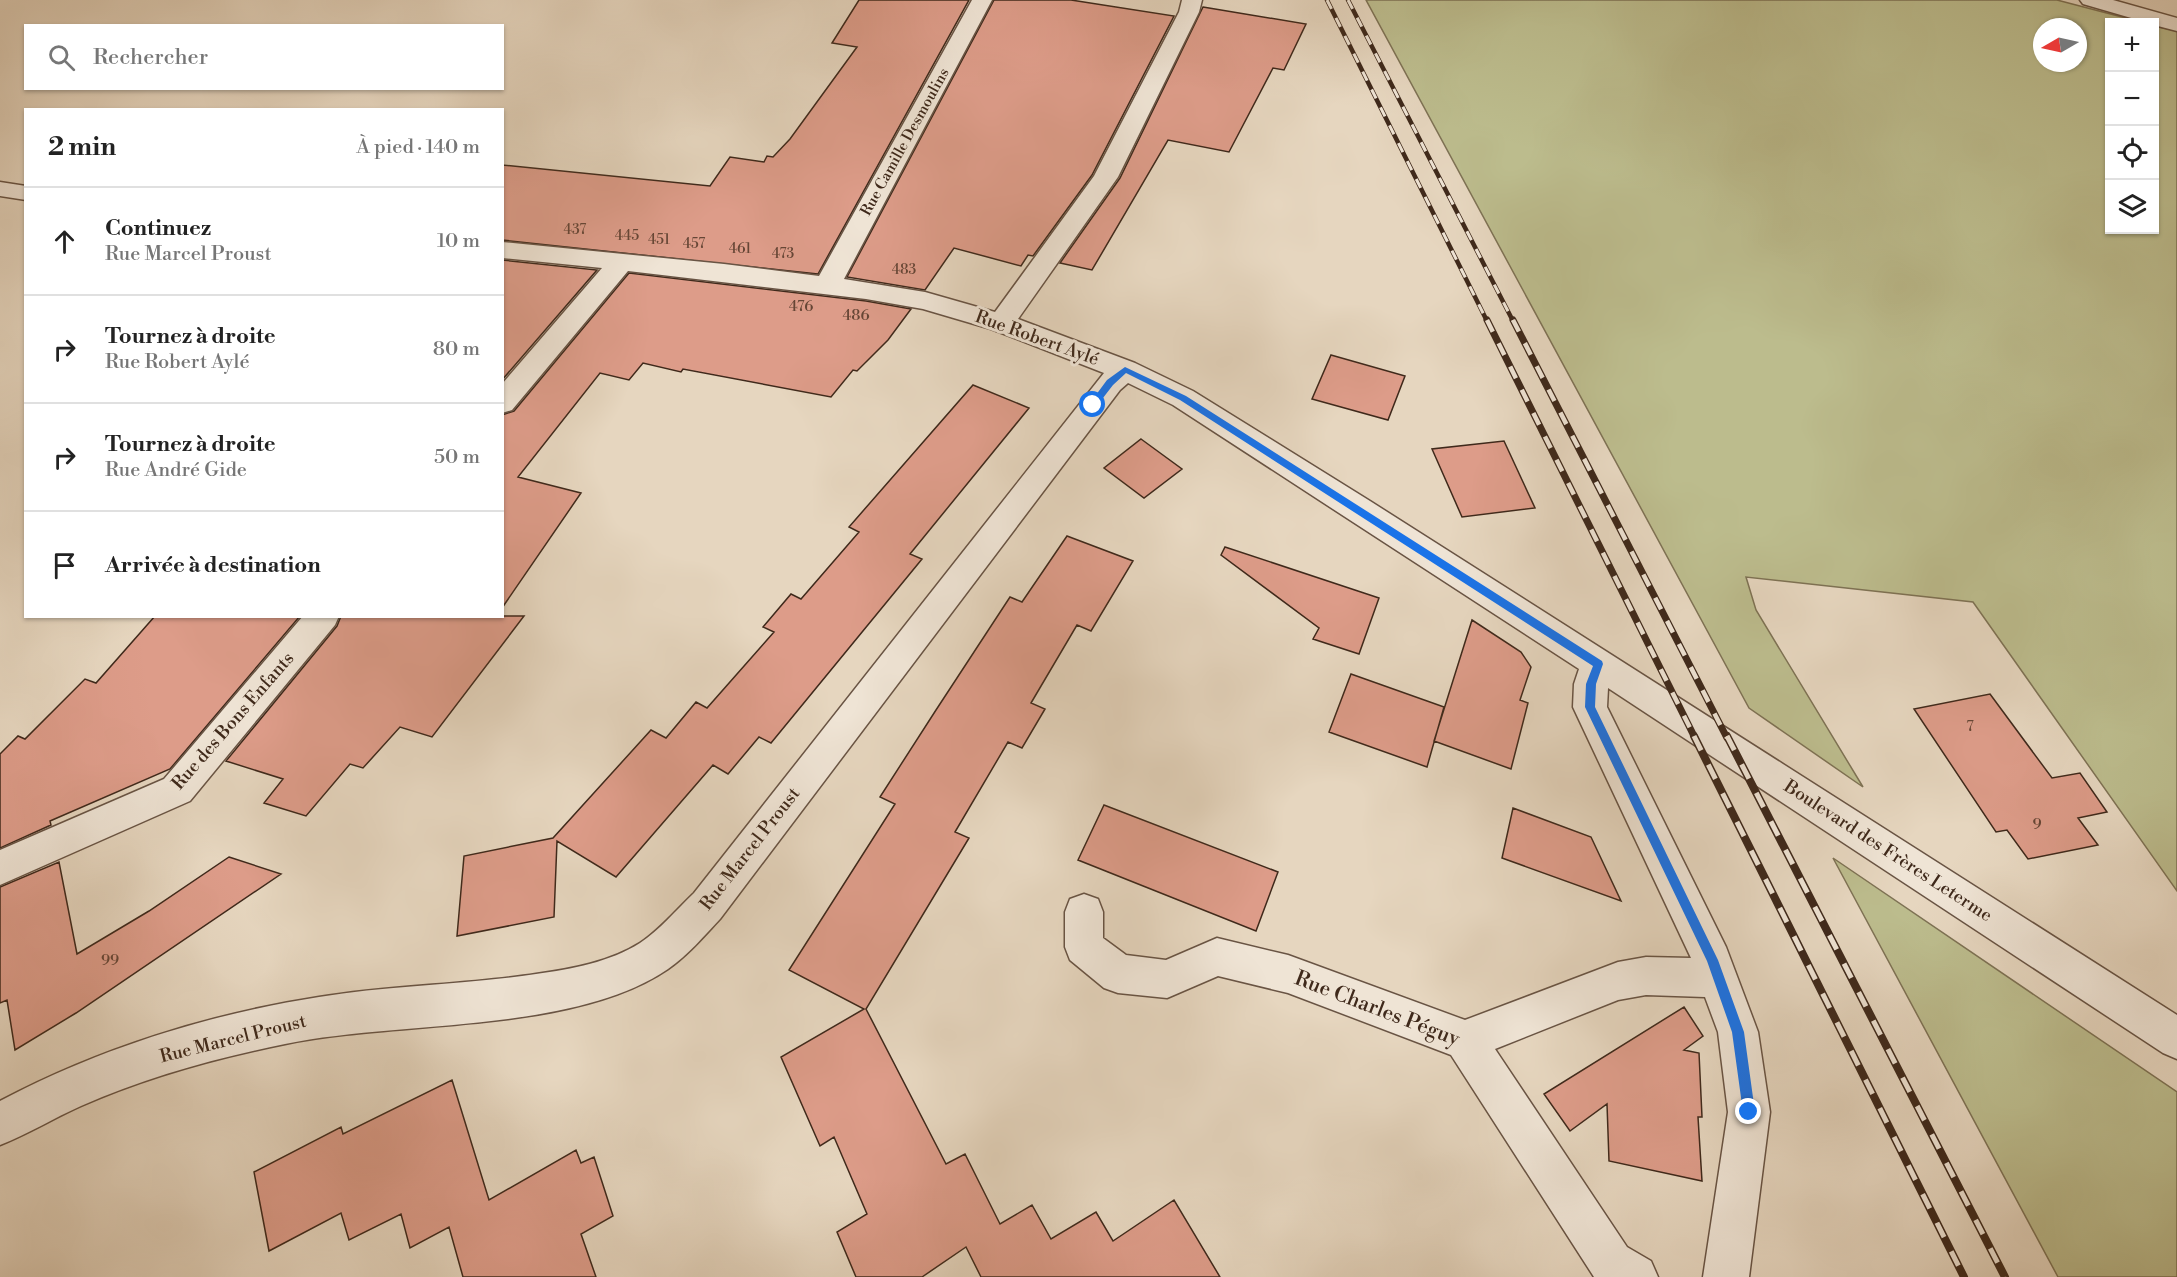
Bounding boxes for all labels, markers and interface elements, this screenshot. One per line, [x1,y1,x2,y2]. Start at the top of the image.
north arrow [2033,18,2087,72]
map controls [2105,18,2159,234]
button: + [2105,18,2159,72]
search box [24,24,504,90]
icon: search [45,41,78,74]
text: Rechercher [93,44,208,71]
street label: Rue Camille Desmoulins [856,65,954,219]
button: − [2105,72,2159,126]
button: locate [2105,126,2159,180]
text: 2 min [48,131,116,163]
text: À pied · 140 m [356,135,480,160]
button: layers [2105,180,2159,234]
text: Continuez [105,215,211,242]
house number: 437 [564,221,586,239]
icon: ahead [48,225,81,258]
house number: 445 [615,227,640,245]
text: 10 m [437,229,480,254]
house number: 451 [648,231,670,249]
house number: 457 [683,235,705,253]
house number: 461 [729,240,751,258]
text: Rue Marcel Proust [105,242,272,267]
house number: 473 [772,245,794,263]
house number: 483 [892,261,917,279]
house number: 476 [789,297,813,316]
street label: Rue Robert Aylé [972,305,1102,371]
house number: 486 [842,306,870,325]
text: Tournez à droite [105,323,276,350]
icon: right [48,333,81,366]
text: 80 m [433,337,480,362]
text: Rue Robert Aylé [105,350,250,375]
route start [1079,391,1105,417]
text: Tournez à droite [105,431,276,458]
icon: right [48,441,81,474]
text: 50 m [434,445,480,470]
text: Rue André Gide [105,458,247,483]
icon: arrive [48,549,81,582]
text: Arrivée à destination [105,552,321,579]
street label: Rue des Bons Enfants [167,647,299,795]
house number: 7 [1966,717,1974,736]
street label: Boulevard des Frères Leterme [1779,774,1997,927]
street label: Rue Marcel Proust [695,782,806,915]
house number: 9 [2032,815,2042,834]
house number: 99 [101,951,119,970]
street label: Rue Charles Péguy [1291,966,1464,1053]
street label: Rue Marcel Proust [157,1010,309,1068]
route end [1735,1098,1761,1124]

